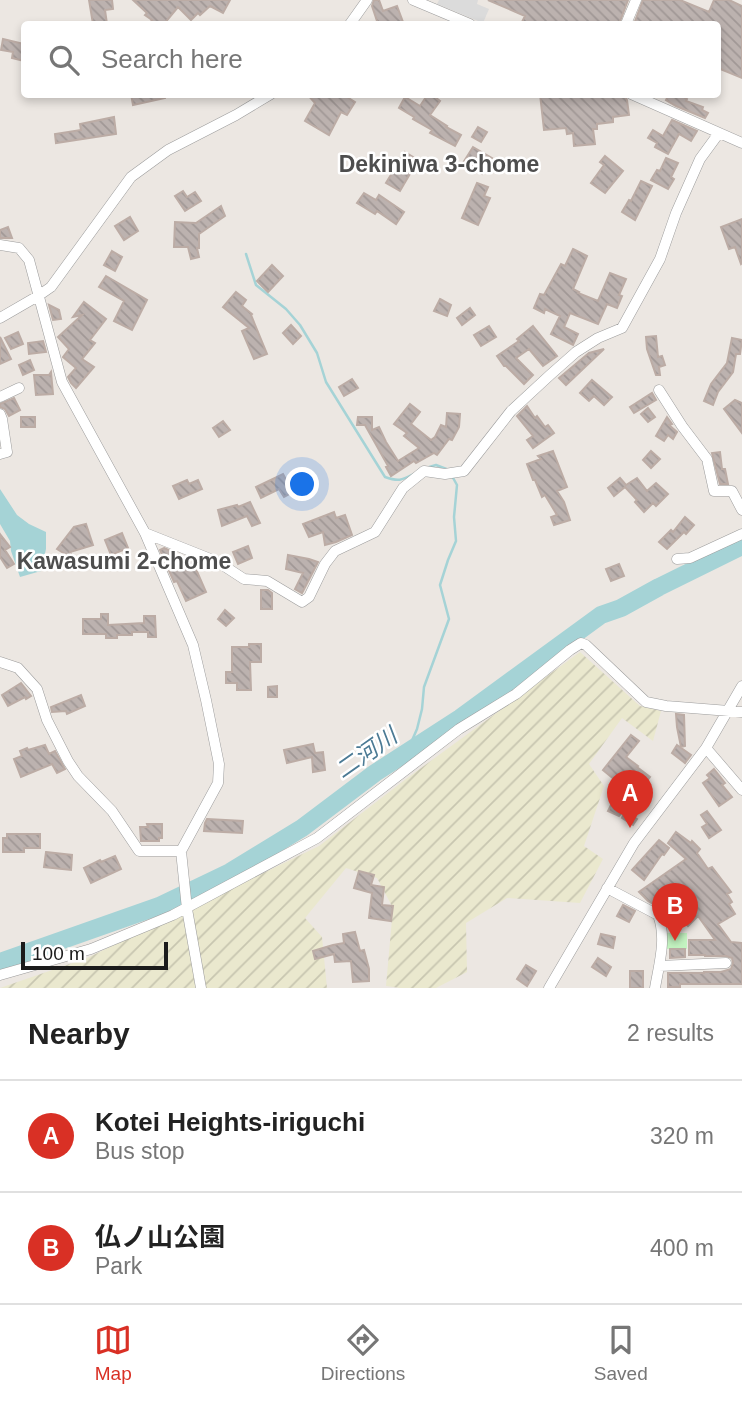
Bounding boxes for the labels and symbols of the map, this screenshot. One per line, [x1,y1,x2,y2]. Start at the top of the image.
district label: Dekiniwa 3-chome [339,151,539,177]
your location [285,467,319,501]
district label: Kawasumi 2-chome [17,548,231,574]
water label: 二河川 [330,721,404,783]
pin: A [607,770,653,828]
pin: B [652,883,698,941]
scale bar [21,939,168,971]

